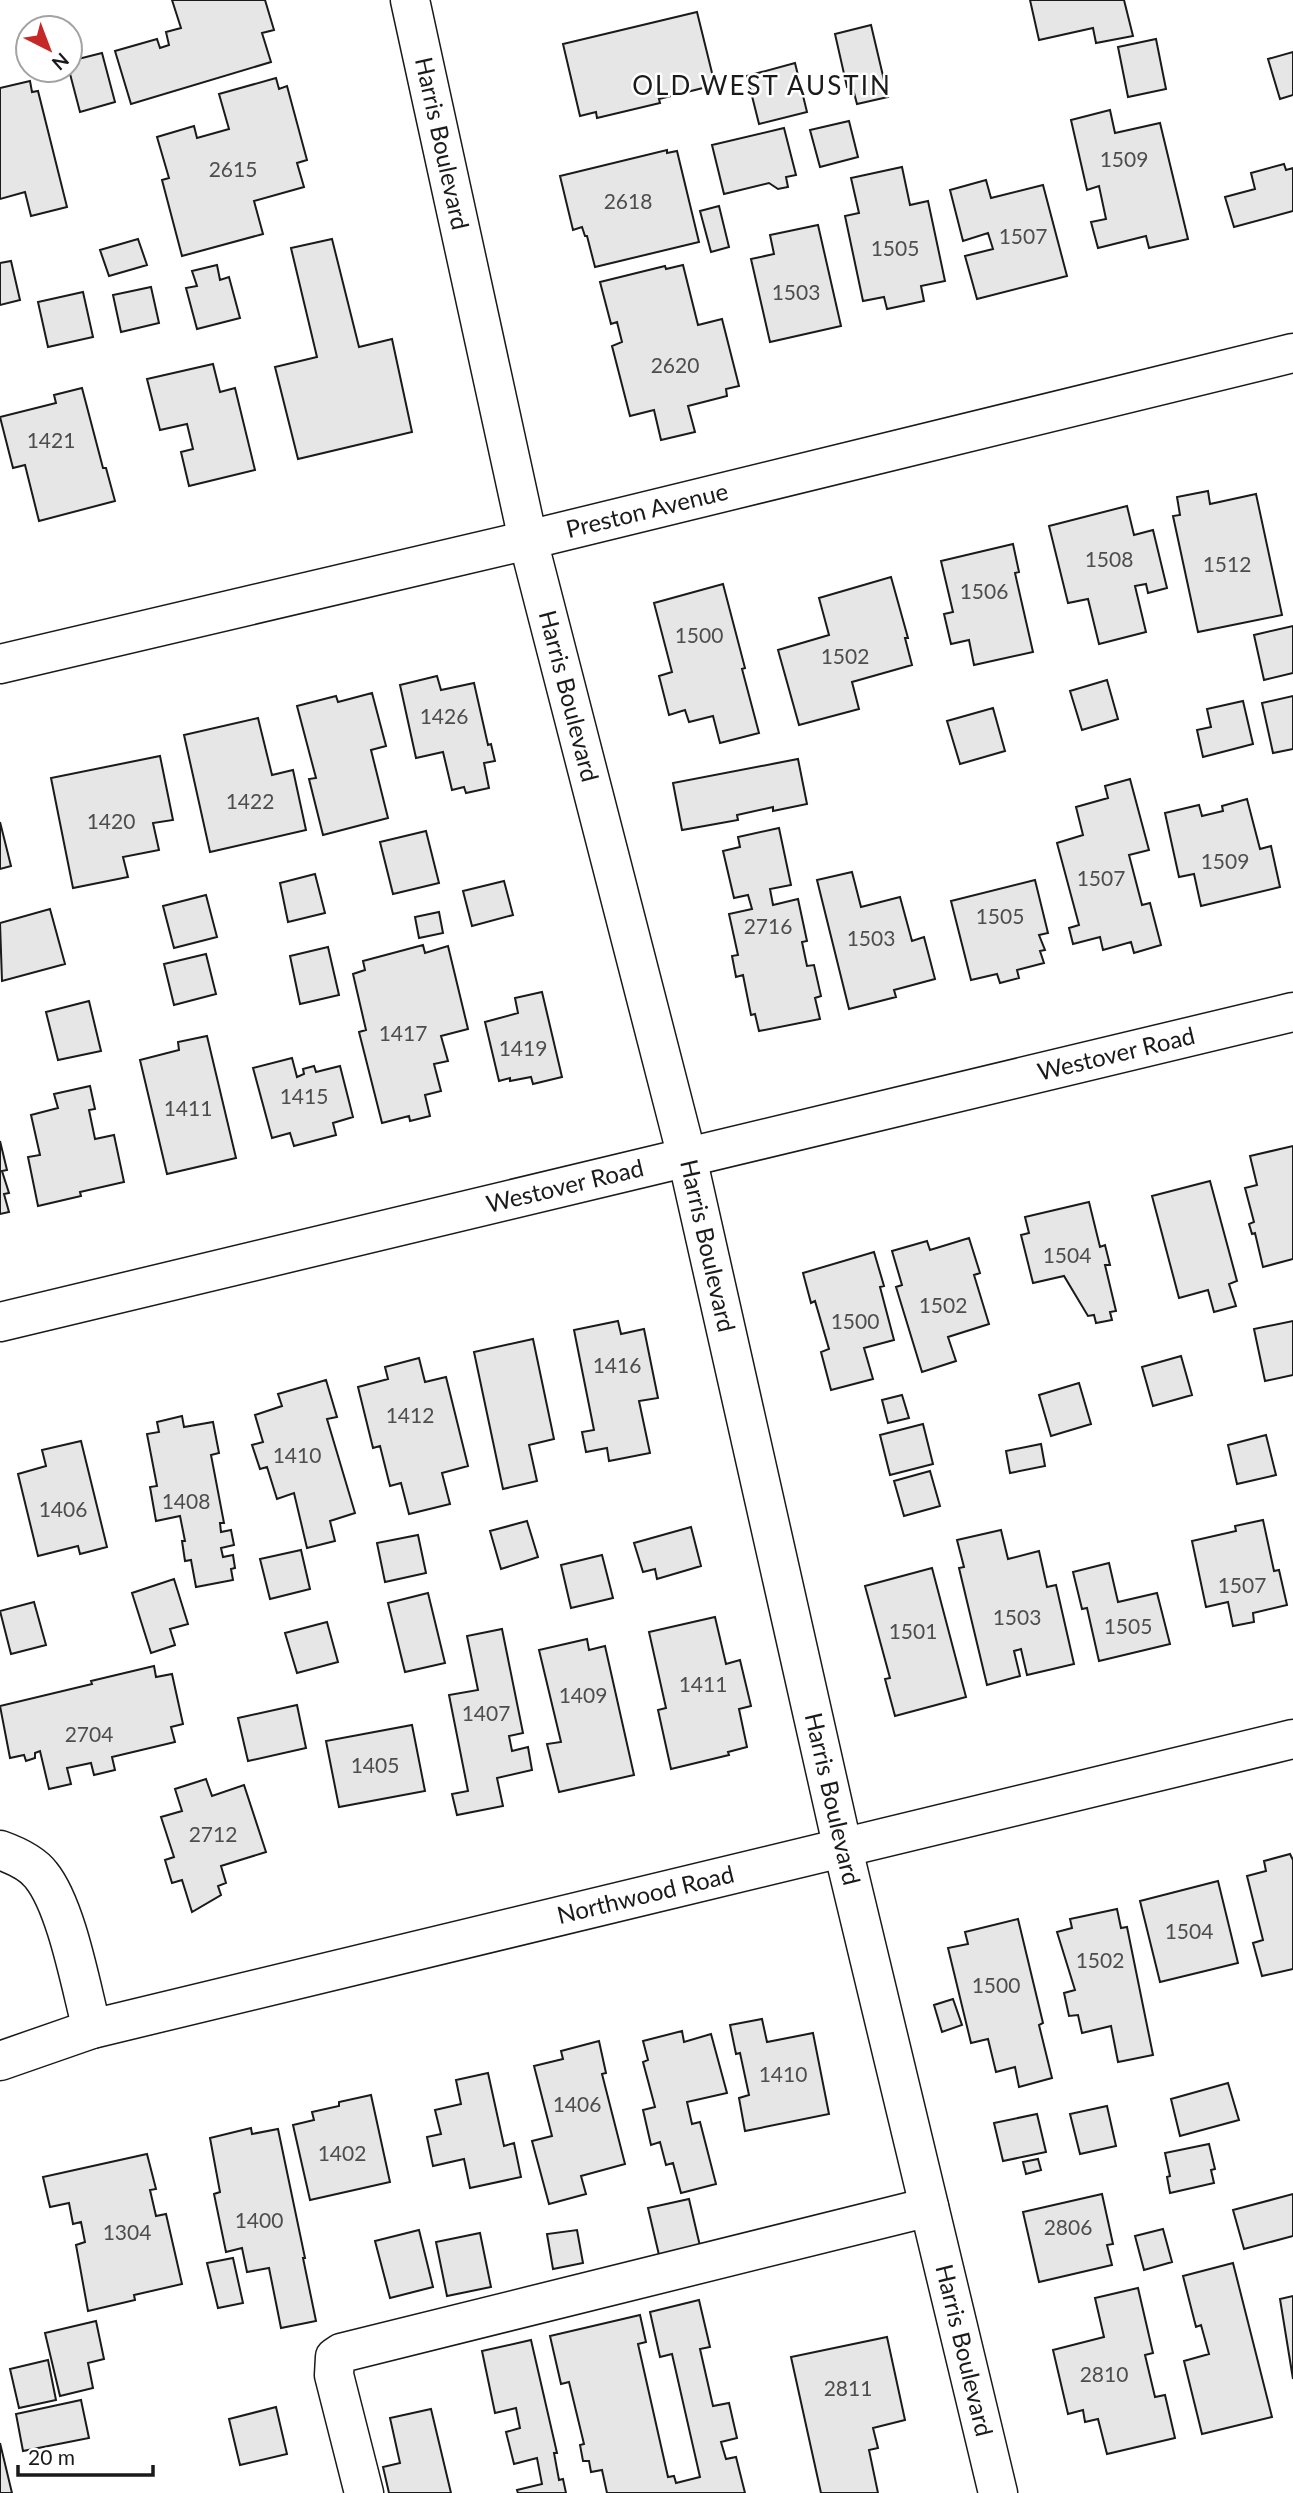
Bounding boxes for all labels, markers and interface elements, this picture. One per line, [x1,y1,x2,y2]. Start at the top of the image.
north arrow [14,14,84,84]
text: N [48,49,74,75]
street label: Harris Boulevard [410,54,476,232]
district label: OLD WEST AUSTIN [632,69,892,101]
house number: 1509 [1100,146,1148,171]
house number: 2615 [209,156,257,181]
house number: 2618 [604,188,652,213]
house number: 1507 [999,223,1047,248]
house number: 1505 [871,235,919,260]
house number: 1503 [772,279,820,304]
house number: 2620 [651,352,699,377]
house number: 1421 [27,427,75,452]
street label: Preston Avenue [563,476,731,543]
house number: 1508 [1085,546,1133,571]
house number: 1512 [1203,551,1251,576]
house number: 1506 [960,578,1008,603]
street label: Harris Boulevard [534,607,606,785]
house number: 1500 [675,622,723,647]
house number: 1502 [821,643,869,668]
house number: 1426 [420,703,468,728]
house number: 1422 [226,788,274,813]
house number: 1420 [87,808,135,833]
house number: 1509 [1201,848,1249,873]
house number: 1507 [1077,865,1125,890]
house number: 1505 [976,903,1024,928]
house number: 2716 [744,913,792,938]
house number: 1503 [847,925,895,950]
house number: 1417 [379,1020,427,1045]
street label: Westover Road [1034,1020,1198,1086]
house number: 1419 [499,1035,547,1060]
house number: 1415 [280,1083,328,1108]
house number: 1411 [164,1095,212,1120]
street label: Westover Road [483,1152,646,1218]
street label: Harris Boulevard [675,1157,742,1335]
house number: 1504 [1043,1242,1091,1267]
house number: 1502 [919,1292,967,1317]
house number: 1500 [831,1308,879,1333]
house number: 1416 [593,1352,641,1377]
house number: 1412 [386,1402,434,1427]
house number: 1410 [273,1442,321,1467]
house number: 1408 [162,1488,210,1513]
house number: 1406 [39,1496,87,1521]
house number: 1507 [1218,1572,1266,1597]
house number: 1503 [993,1604,1041,1629]
house number: 1505 [1104,1613,1152,1638]
house number: 1501 [889,1618,937,1643]
house number: 1411 [679,1671,727,1696]
house number: 1409 [559,1682,607,1707]
house number: 1407 [462,1700,510,1725]
street label: Harris Boulevard [800,1710,867,1888]
house number: 2704 [65,1721,113,1746]
house number: 1405 [351,1752,399,1777]
house number: 2712 [189,1821,237,1846]
street label: Northwood Road [554,1859,737,1929]
house number: 1504 [1165,1918,1213,1943]
house number: 1502 [1076,1947,1124,1972]
house number: 1500 [972,1972,1020,1997]
house number: 1410 [759,2061,807,2086]
house number: 1406 [553,2091,601,2116]
house number: 1402 [318,2140,366,2165]
house number: 1400 [235,2207,283,2232]
house number: 2806 [1044,2214,1092,2239]
house number: 1304 [103,2219,151,2244]
street label: Harris Boulevard [930,2261,1000,2439]
house number: 2810 [1080,2361,1128,2386]
house number: 2811 [824,2375,872,2400]
scale bar [18,2434,152,2478]
text: 20 m [28,2444,75,2469]

